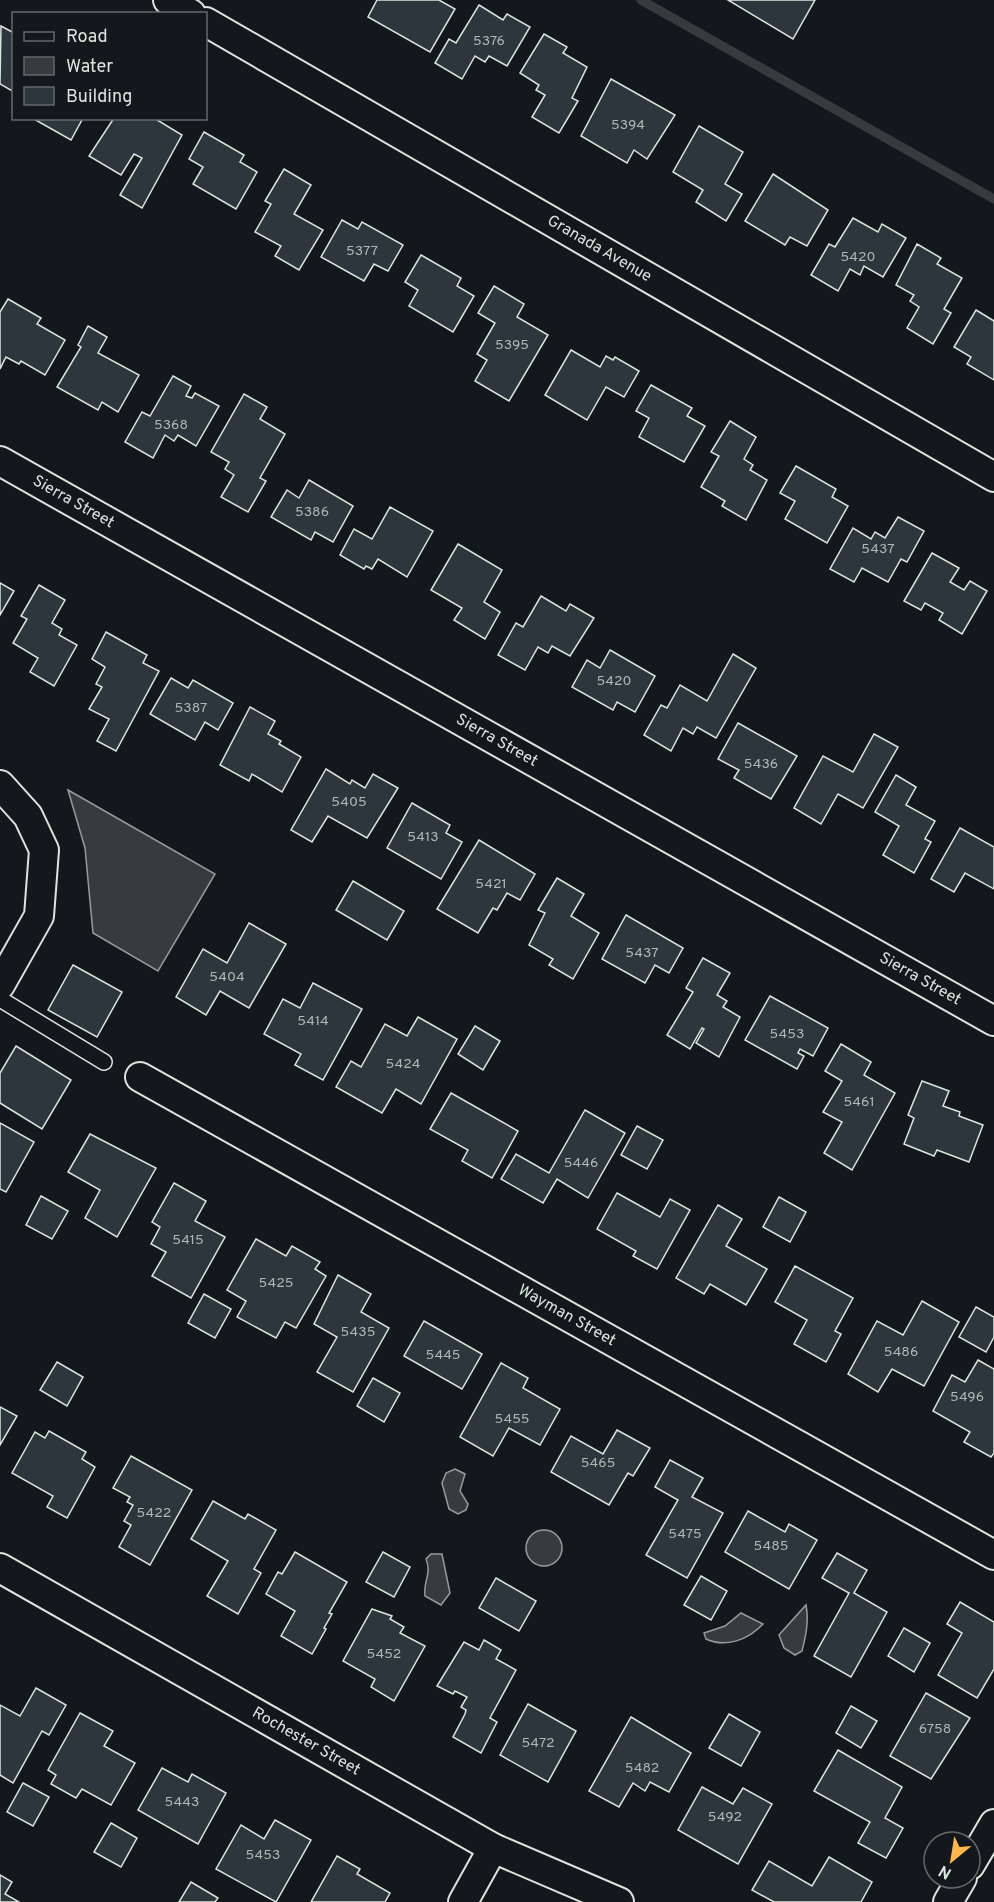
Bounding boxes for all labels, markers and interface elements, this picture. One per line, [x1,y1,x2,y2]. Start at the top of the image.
legend [12,12,207,120]
text: Road [66,26,108,49]
house number: 5376 [473,33,505,50]
text: Water [66,56,113,79]
text: Building [66,86,132,109]
house number: 5394 [611,117,645,134]
street label: Granada Avenue [543,211,655,287]
house number: 5377 [346,243,378,260]
house number: 5420 [840,249,876,266]
house number: 5395 [495,337,529,354]
house number: 5368 [154,417,188,434]
street label: Sierra Street [29,471,118,533]
house number: 5386 [295,504,329,521]
house number: 5437 [861,541,895,558]
house number: 5420 [596,673,632,690]
house number: 5387 [175,700,207,717]
street label: Sierra Street [452,710,541,772]
house number: 5436 [744,756,778,773]
house number: 5405 [331,794,367,811]
house number: 5413 [407,829,439,846]
house number: 5421 [475,876,507,893]
house number: 5437 [625,945,659,962]
street label: Sierra Street [876,948,965,1010]
house number: 5404 [209,969,245,986]
house number: 5414 [297,1013,329,1030]
house number: 5453 [770,1026,804,1043]
house number: 5424 [386,1056,420,1073]
house number: 5461 [843,1094,875,1111]
house number: 5446 [564,1155,598,1172]
house number: 5415 [172,1232,204,1249]
house number: 5425 [259,1275,293,1292]
street label: Wayman Street [514,1280,619,1351]
house number: 5435 [341,1324,375,1341]
house number: 5486 [884,1344,918,1361]
house number: 5445 [425,1347,461,1364]
house number: 5496 [950,1389,984,1406]
house number: 5455 [494,1411,530,1428]
house number: 5465 [581,1455,615,1472]
house number: 5422 [137,1505,171,1522]
house number: 5475 [668,1526,702,1543]
house number: 5485 [754,1538,788,1555]
house number: 5452 [367,1646,401,1663]
street label: Rochester Street [248,1703,364,1780]
house number: 6758 [919,1721,951,1738]
house number: 5472 [521,1735,555,1752]
house number: 5482 [625,1760,659,1777]
house number: 5443 [165,1794,199,1811]
house number: 5492 [708,1809,742,1826]
north arrow [922,1830,982,1890]
house number: 5453 [246,1847,280,1864]
text: N [936,1860,955,1883]

